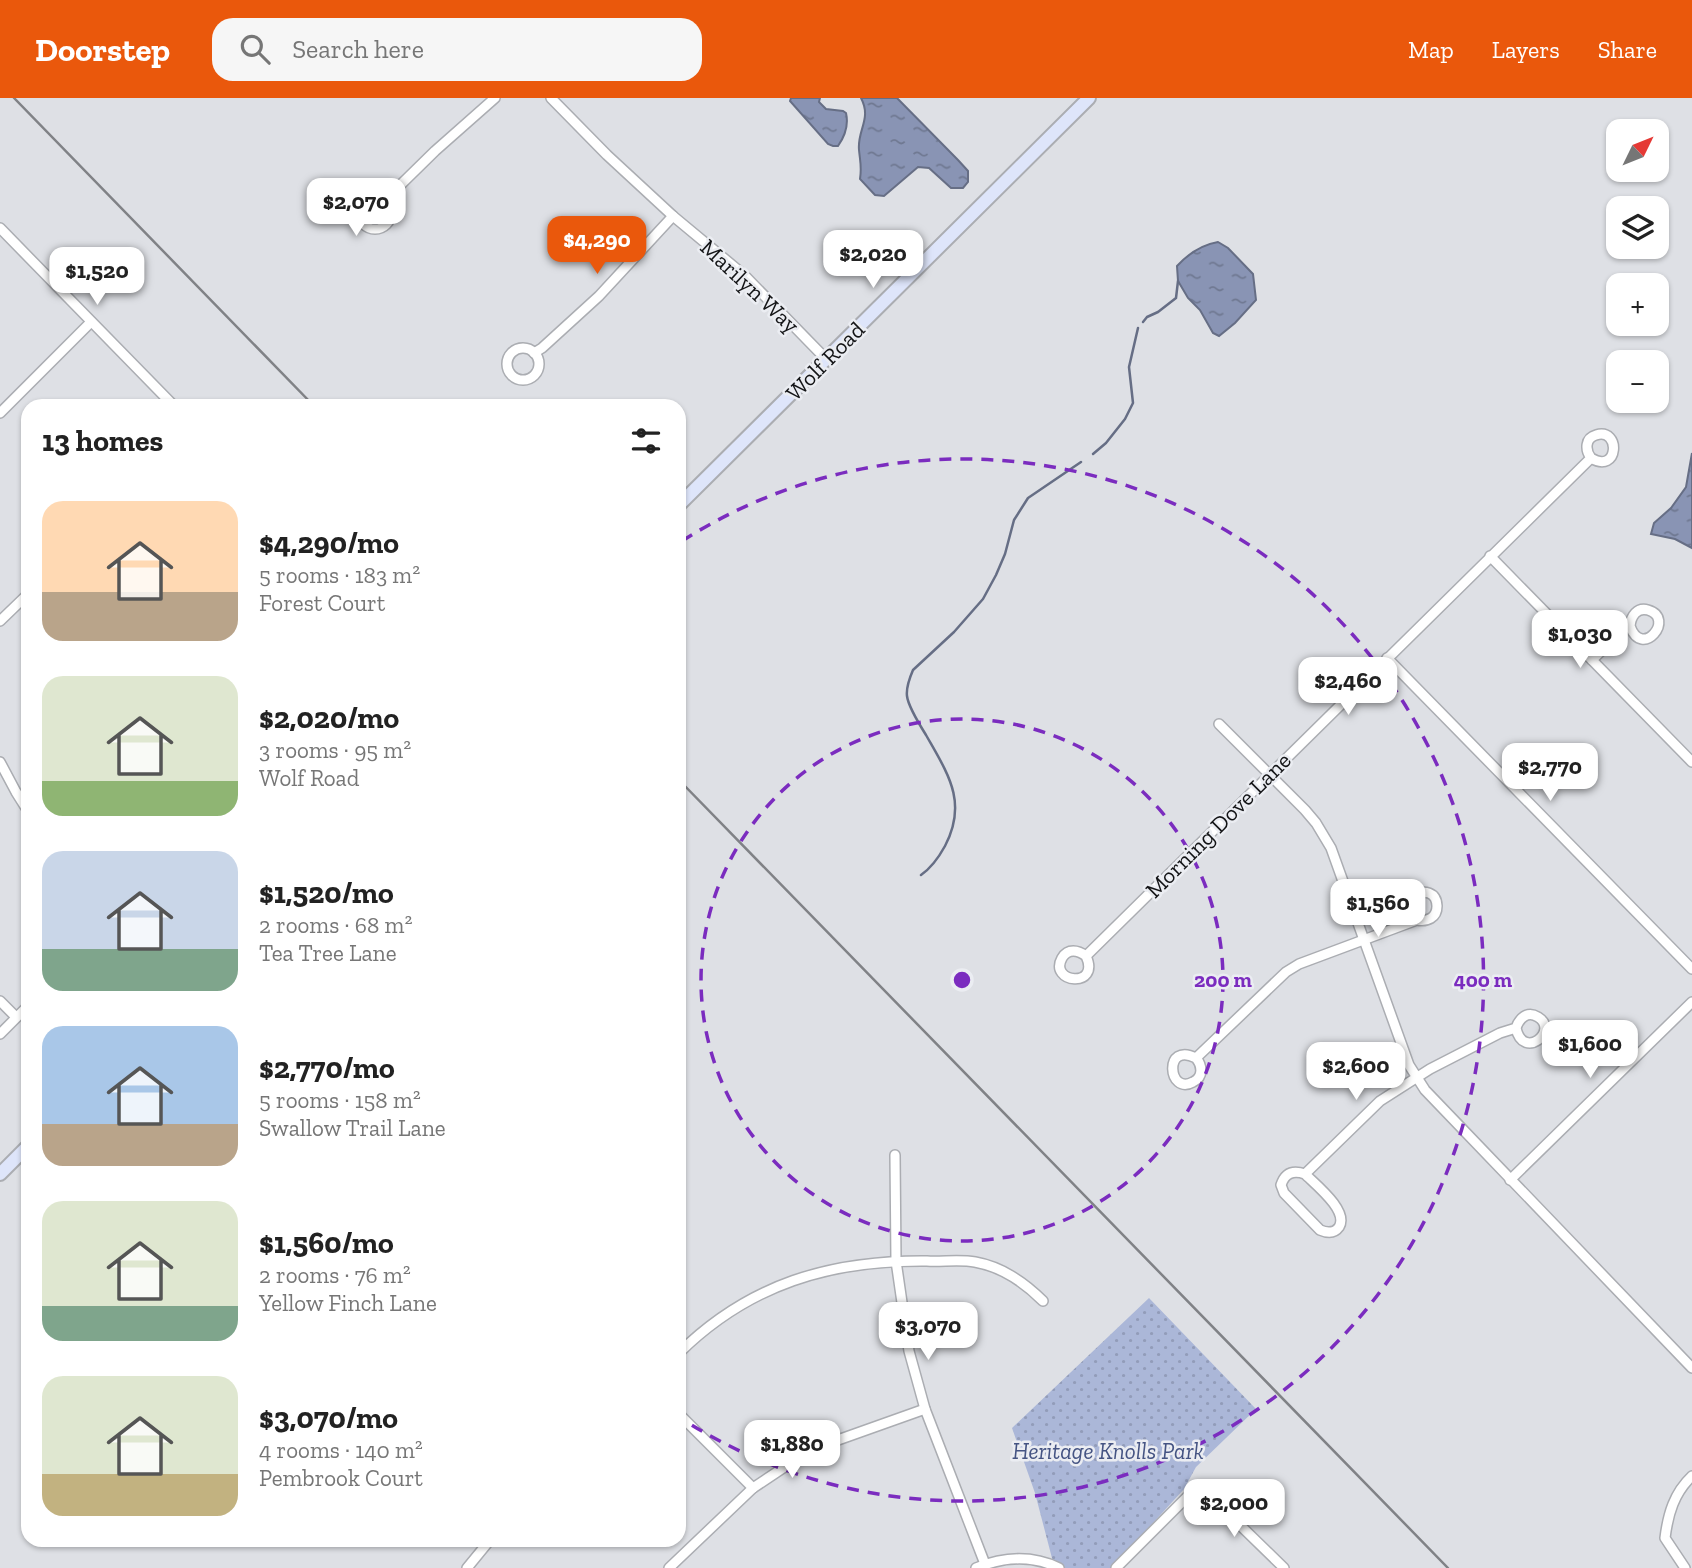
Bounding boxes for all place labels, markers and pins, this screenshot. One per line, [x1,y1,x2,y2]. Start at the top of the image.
pin: $2,070 [299,178,413,238]
pin: $4,290 [540,216,654,276]
pin: $2,020 [816,230,930,290]
pin: $1,520 [40,248,154,307]
pin: $1,030 [1523,610,1637,670]
pin: $2,460 [1291,658,1405,717]
pin: $2,770 [1493,744,1607,803]
pin: $1,560 [1321,880,1435,939]
centre of rings [950,968,974,992]
pin: $1,600 [1533,1020,1647,1080]
pin: $2,600 [1299,1042,1413,1102]
pin: $3,070 [871,1302,985,1362]
pin: $1,880 [735,1420,849,1480]
pin: $2,000 [1177,1480,1291,1539]

